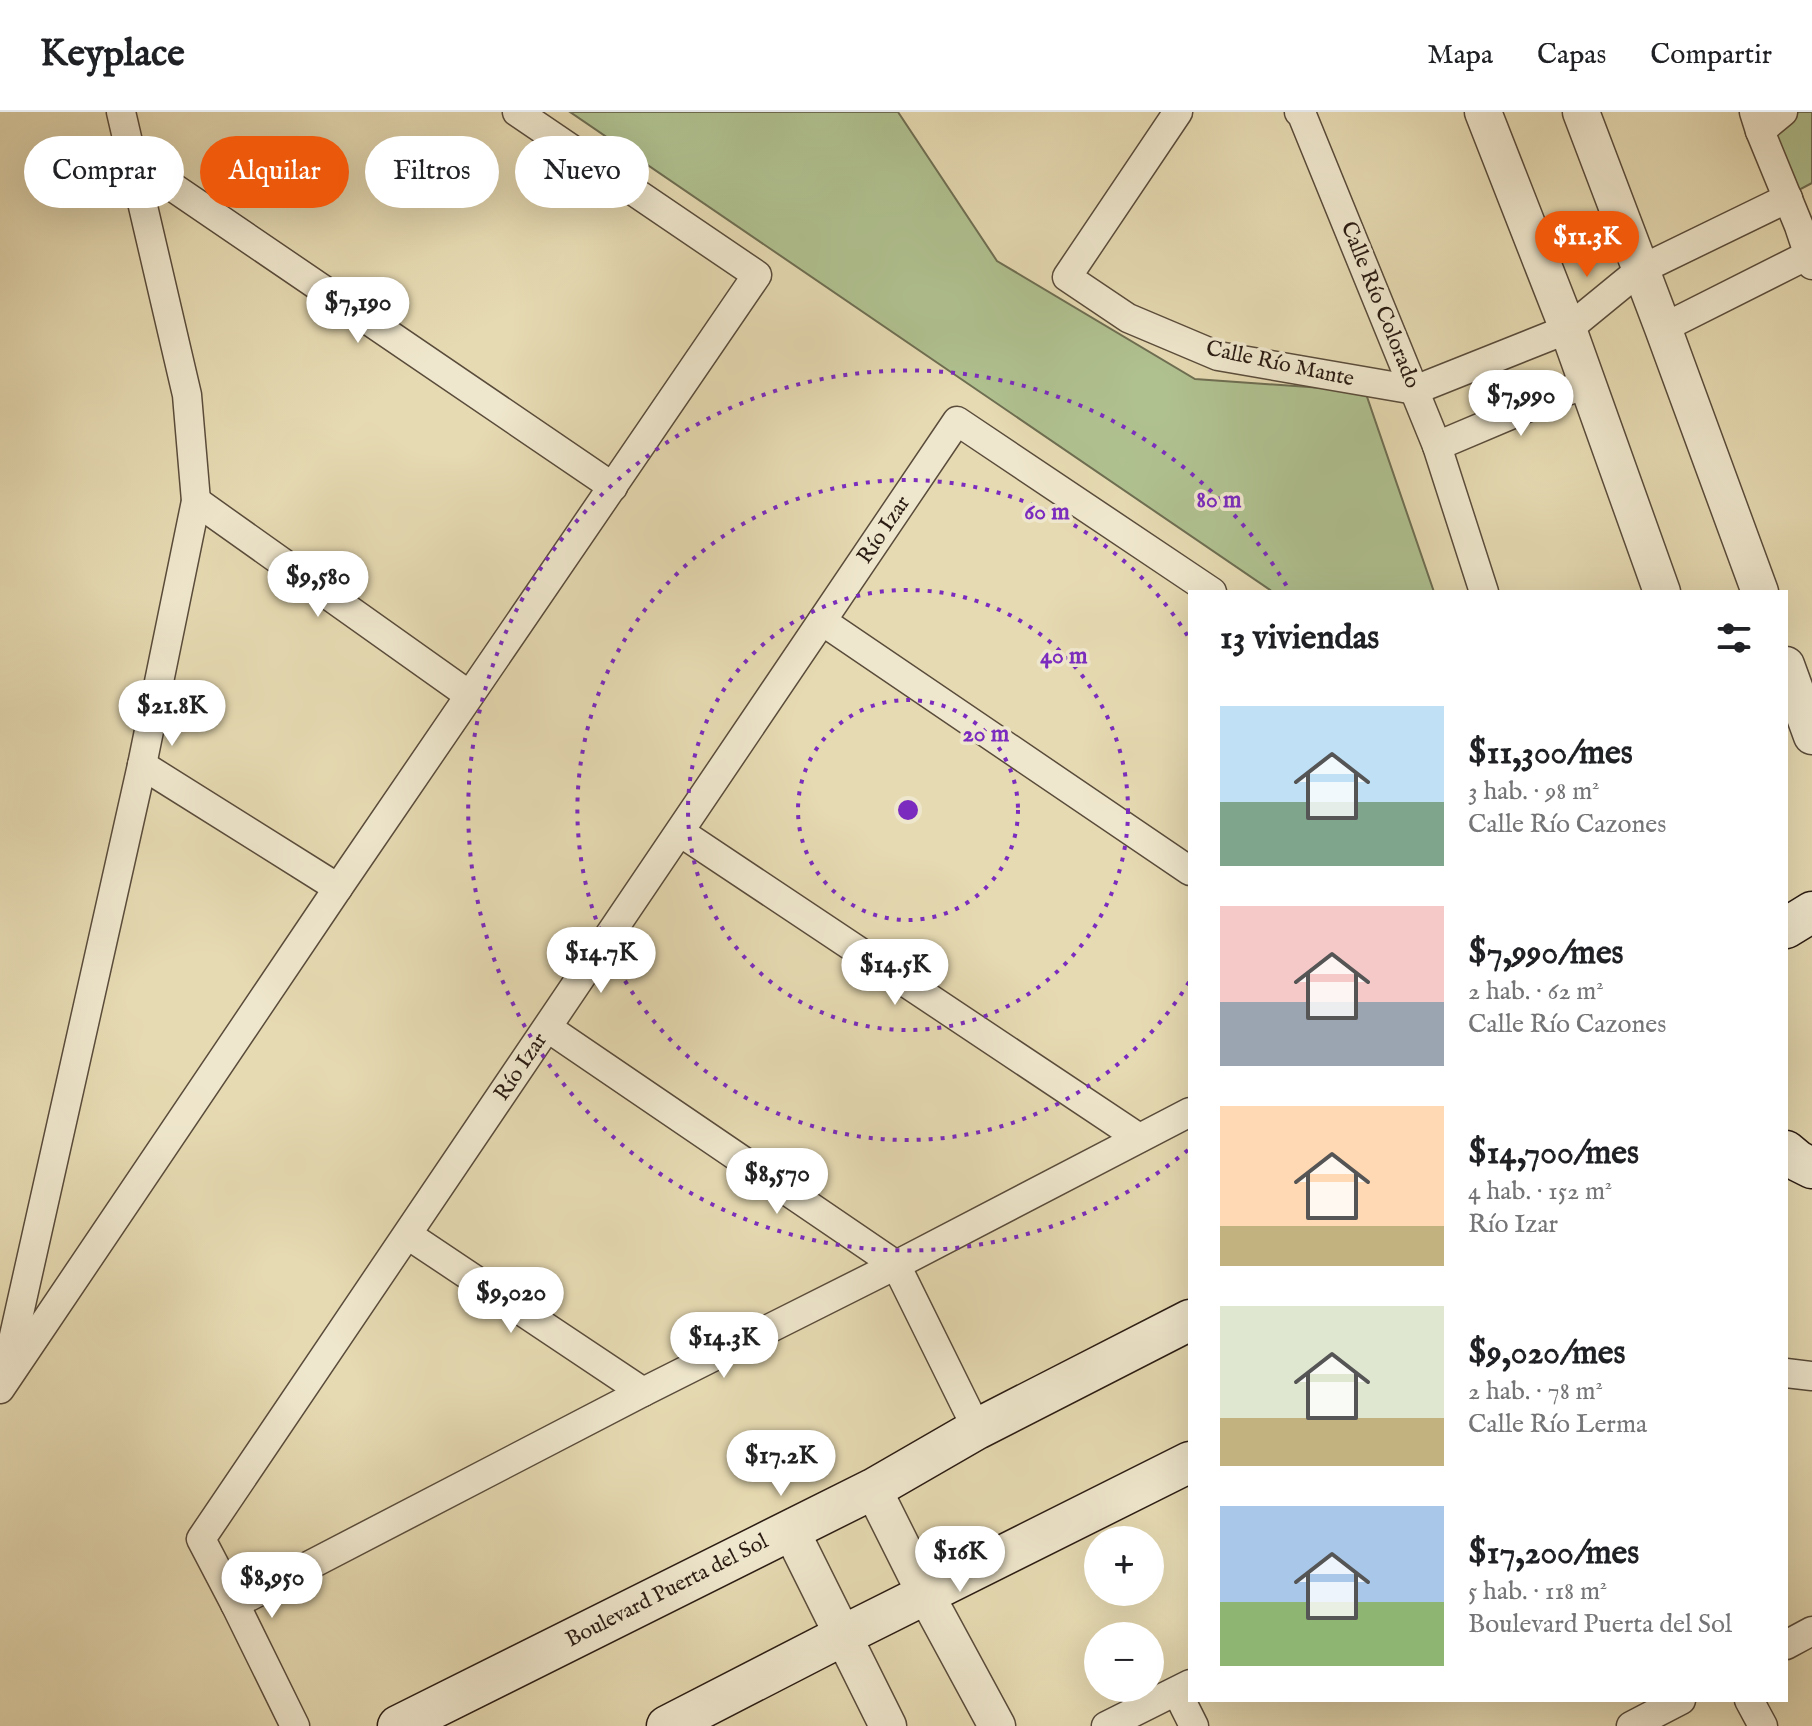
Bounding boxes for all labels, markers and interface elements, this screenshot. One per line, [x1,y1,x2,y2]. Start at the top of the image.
text: Keyplace [40,31,185,79]
text: Mapa [1427,38,1493,73]
text: Capas [1537,38,1606,73]
text: Compartir [1650,38,1772,73]
chip: Comprar [24,136,184,208]
chip: Alquilar [200,136,349,208]
chip: Filtros [365,136,499,208]
chip: Nuevo [515,136,649,208]
pin: $11.3K [1522,211,1652,279]
street label: Calle Río Colorado [1334,217,1426,393]
text: $11.3K [1553,220,1621,253]
pin: $7,190 [293,277,423,345]
text: $7,190 [324,286,392,319]
street label: Calle Río Mante [1203,335,1357,393]
pin: $7,990 [1456,370,1586,438]
text: $7,990 [1487,379,1555,412]
text: 80 m [1197,485,1242,516]
street label: Río Izar [851,491,917,569]
text: 60 m [1024,497,1070,528]
pin: $9,580 [253,551,383,619]
text: $9,580 [285,560,351,593]
icon: filters [1712,616,1756,660]
text: 13 viviendas [1220,617,1379,660]
text: 40 m [1040,641,1088,672]
pin: $21.8K [107,680,237,748]
text: $21.8K [137,689,207,722]
text: 20 m [963,719,1010,750]
text: $11,300/mes [1468,732,1633,775]
icon: home [1284,738,1380,834]
text: 3 hab. · 98 m² [1468,775,1600,808]
centre of rings [894,796,922,824]
text: Calle Río Cazones [1468,808,1666,841]
pin: $14.7K [536,927,666,995]
text: $7,990/mes [1468,932,1623,975]
text: $14.7K [565,936,637,969]
icon: home [1284,938,1380,1034]
pin: $14.5K [830,939,960,1007]
text: $14.5K [859,948,931,981]
text: 2 hab. · 62 m² [1468,975,1604,1008]
text: Calle Río Cazones [1468,1008,1666,1041]
street label: Río Izar [488,1028,554,1106]
text: $14,700/mes [1468,1132,1639,1175]
icon: home [1284,1138,1380,1234]
pin: $8,570 [712,1148,842,1216]
text: $8,570 [744,1157,810,1190]
text: 4 hab. · 152 m² [1468,1175,1612,1208]
text: Río Izar [1468,1208,1558,1241]
pin: $9,020 [446,1267,576,1335]
text: $9,020 [476,1276,546,1309]
pin: $14.3K [659,1312,789,1380]
text: $14.3K [688,1321,760,1354]
text: $9,020/mes [1468,1332,1625,1375]
icon: home [1284,1338,1380,1434]
text: 2 hab. · 78 m² [1468,1375,1603,1408]
text: Calle Río Lerma [1468,1408,1647,1441]
pin: $17.2K [716,1430,846,1498]
text: $17.2K [745,1439,817,1472]
pin: $16K [913,1526,1007,1594]
map controls [1084,1526,1164,1702]
button: + [1084,1526,1164,1606]
street label: Boulevard Puerta del Sol [561,1528,773,1654]
text: $17,200/mes [1468,1532,1639,1575]
text: $16K [933,1535,987,1568]
icon: home [1284,1538,1380,1634]
pin: $8,950 [207,1552,337,1620]
text: $8,950 [240,1561,304,1594]
text: 5 hab. · 118 m² [1468,1575,1607,1608]
text: Boulevard Puerta del Sol [1468,1608,1732,1641]
button: − [1084,1622,1164,1702]

